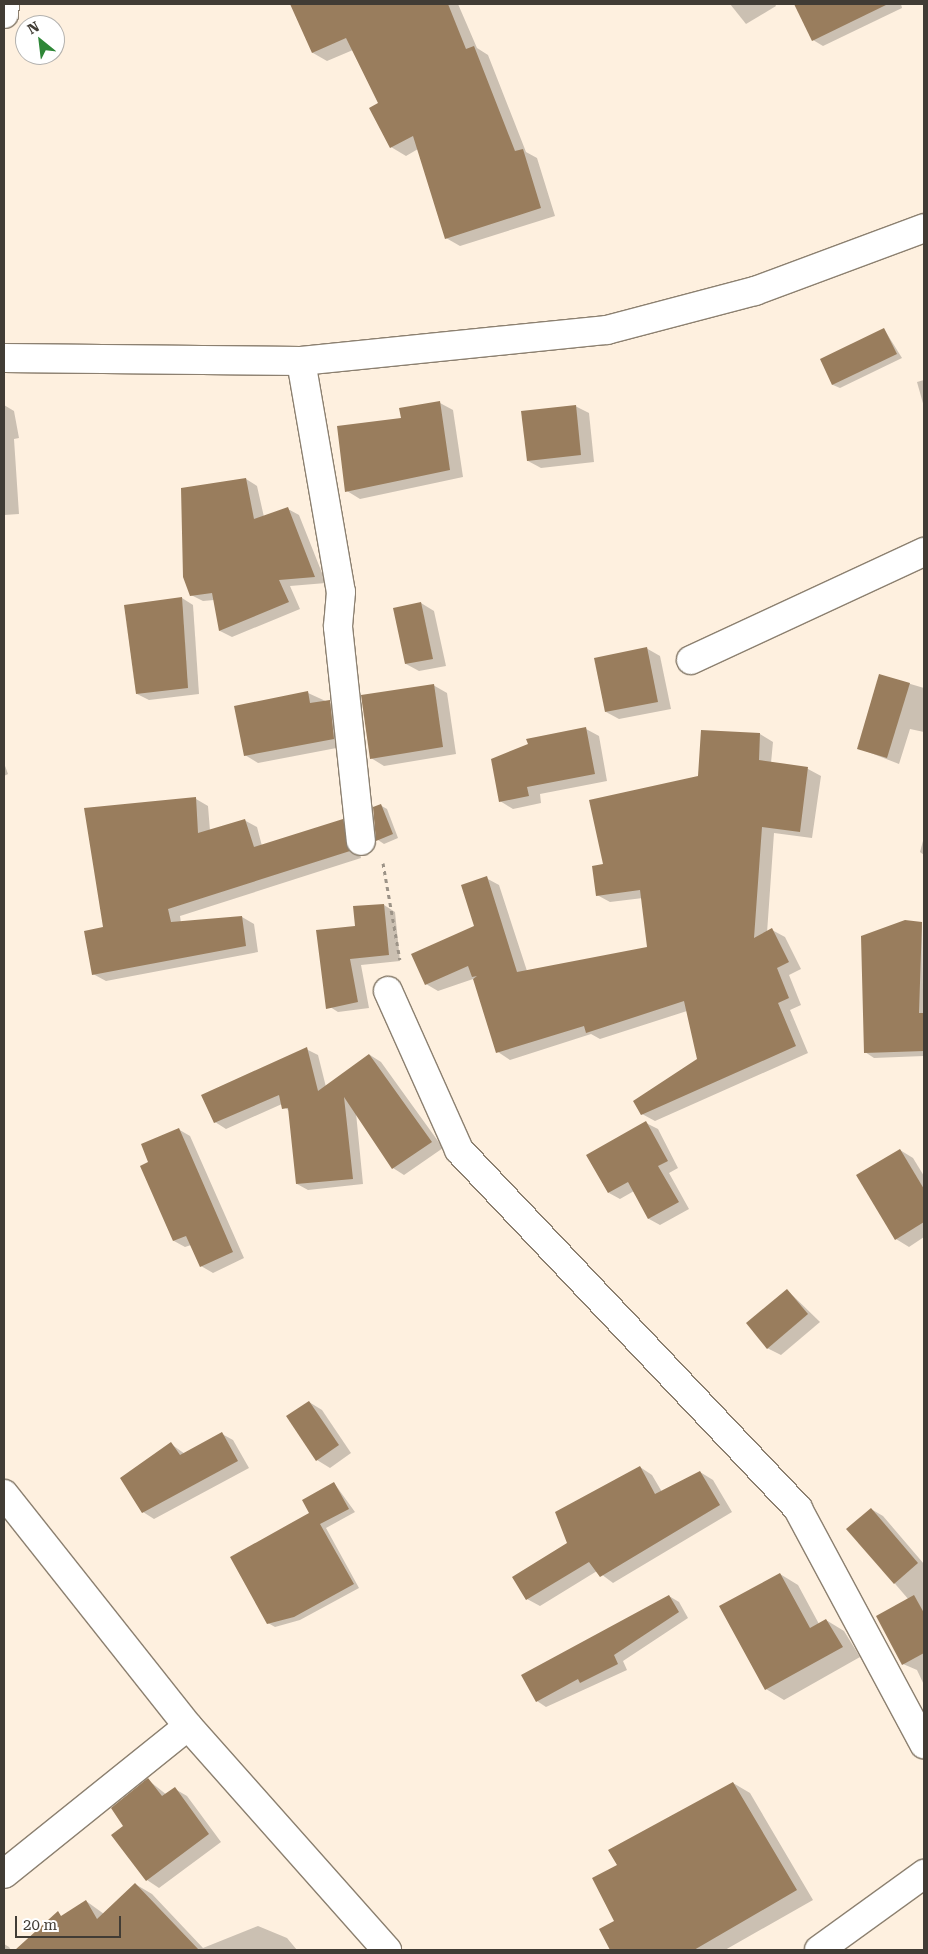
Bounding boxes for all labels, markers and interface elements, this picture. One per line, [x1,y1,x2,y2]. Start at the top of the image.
north arrow [15,15,65,65]
text: N [25,18,42,37]
scale bar [18,1906,124,1938]
text: 20 m [23,1916,57,1934]

